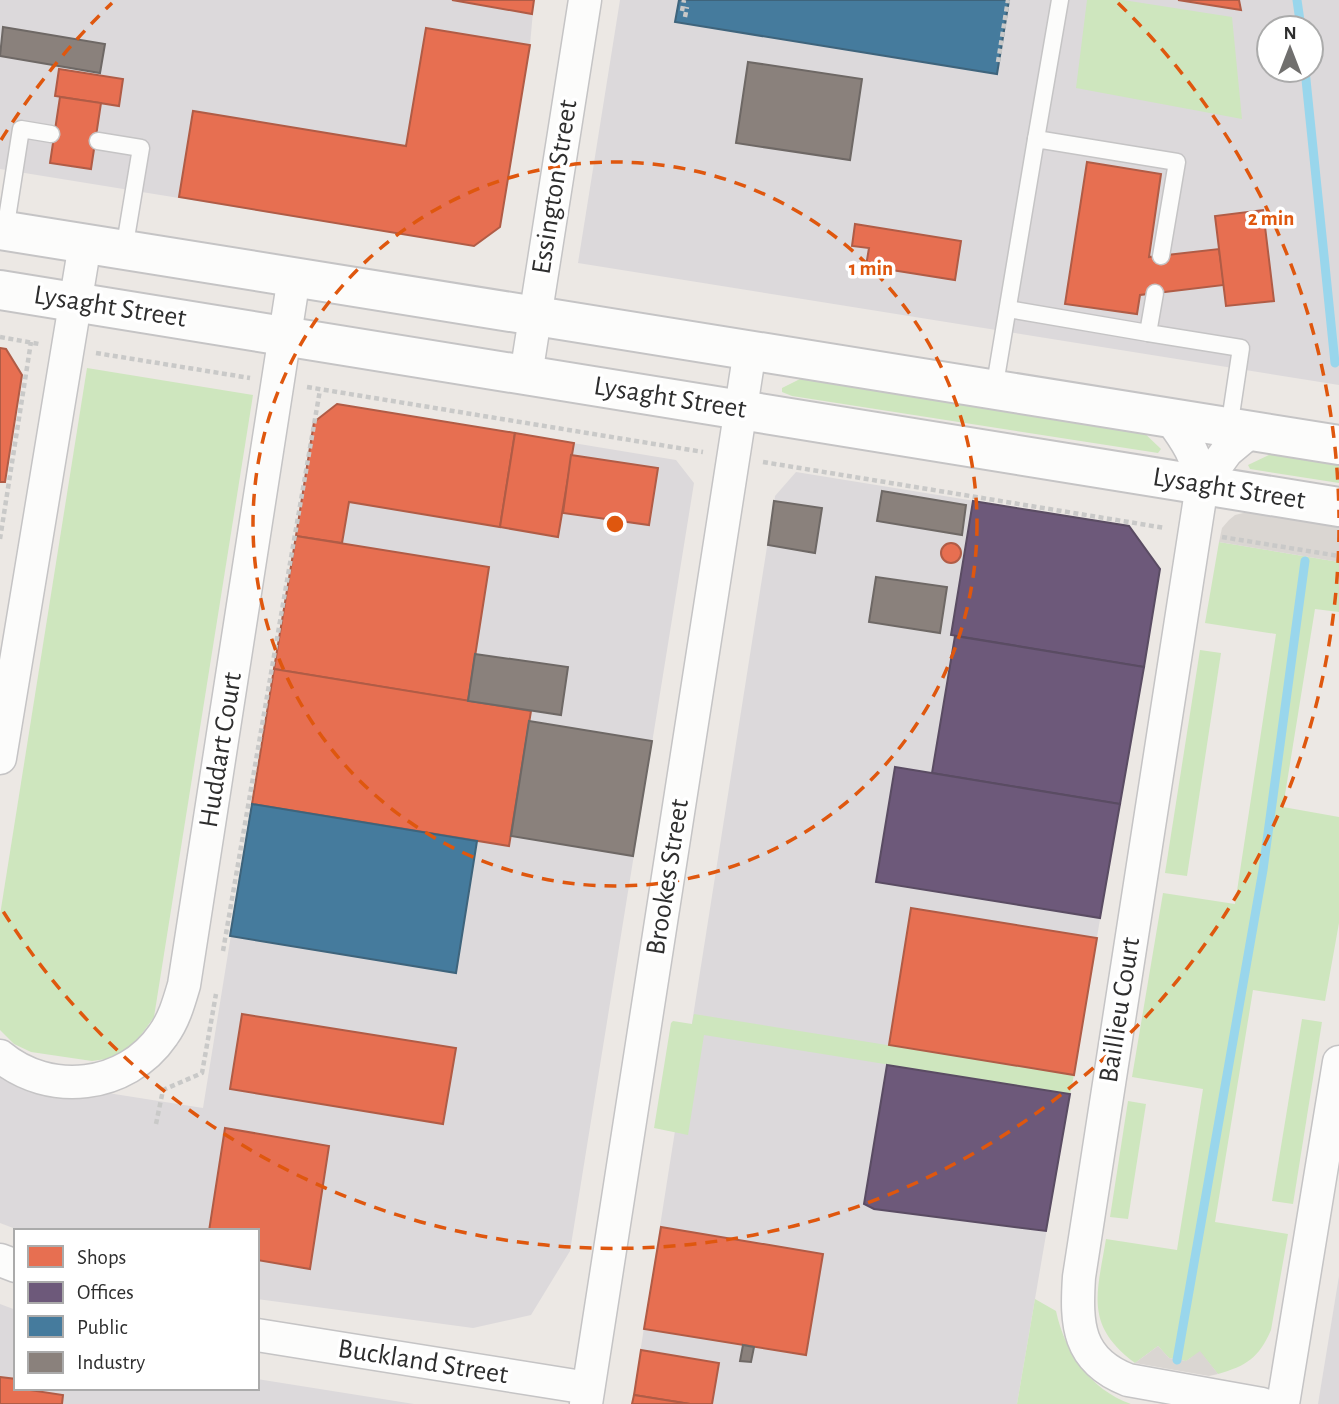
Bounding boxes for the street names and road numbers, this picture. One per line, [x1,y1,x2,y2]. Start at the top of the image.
street label: Essington Street [527,98,583,276]
street label: Lysaght Street [32,281,188,333]
street label: Lysaght Street [592,372,748,424]
street label: Lysaght Street [1151,463,1307,515]
street label: Huddart Court [195,670,247,830]
street label: Brookes Street [642,797,694,957]
street label: Baillieu Court [1095,935,1145,1085]
street label: Buckland Street [336,1335,510,1389]

